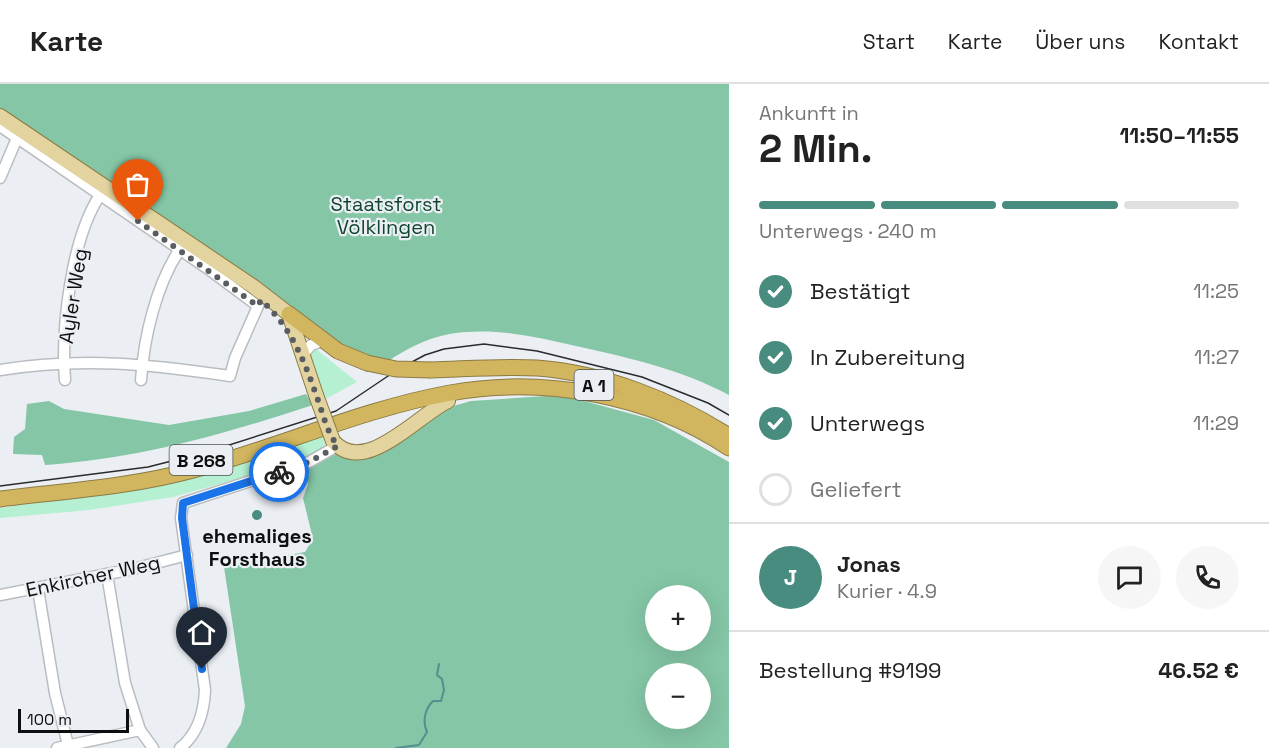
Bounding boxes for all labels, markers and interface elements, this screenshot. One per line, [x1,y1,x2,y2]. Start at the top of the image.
text: Karte [30,23,103,59]
text: Start [863,28,915,55]
text: Karte [948,28,1002,55]
text: Über uns [1035,28,1125,55]
text: Kontakt [1158,28,1239,55]
text: Ankunft in [759,100,859,126]
text: 11:50–11:55 [1119,121,1239,149]
text: 2 Min. [759,124,873,173]
pin [112,159,163,221]
icon: bag [121,168,154,201]
park label: Staatsforst Völklingen [331,191,441,240]
text: Unterwegs · 240 m [759,218,937,244]
street label: Ayler Weg [53,247,93,345]
icon: check [759,275,792,308]
text: Bestätigt [810,277,911,305]
text: 11:25 [1193,278,1239,304]
icon: check [759,341,792,374]
text: In Zubereitung [810,343,965,371]
text: 11:27 [1194,344,1239,370]
road number: A 1 [574,370,614,400]
icon: check [759,407,792,440]
text: Unterwegs [810,409,925,437]
text: 11:29 [1193,410,1239,436]
courier [249,442,309,502]
road number: B 268 [170,445,232,475]
icon: bike [263,456,296,489]
text: Geliefert [810,475,902,503]
marker: ehemaliges Forsthaus [250,508,264,522]
place label: ehemaliges Forsthaus [202,523,312,572]
button: chat [1098,546,1161,609]
button: phone [1176,546,1239,609]
street label: Enkircher Weg [23,549,163,603]
text: Jonas [837,550,901,578]
text: J [784,563,797,591]
text: Kurier · 4.9 [837,578,937,604]
map controls [645,585,711,729]
button: + [645,585,711,651]
pin [176,607,227,669]
icon: home [185,616,218,649]
text: Bestellung #9199 [759,656,942,684]
text: 46.52 € [1158,656,1239,684]
button: − [645,663,711,729]
scale bar [18,706,129,734]
text: 100 m [27,709,72,730]

